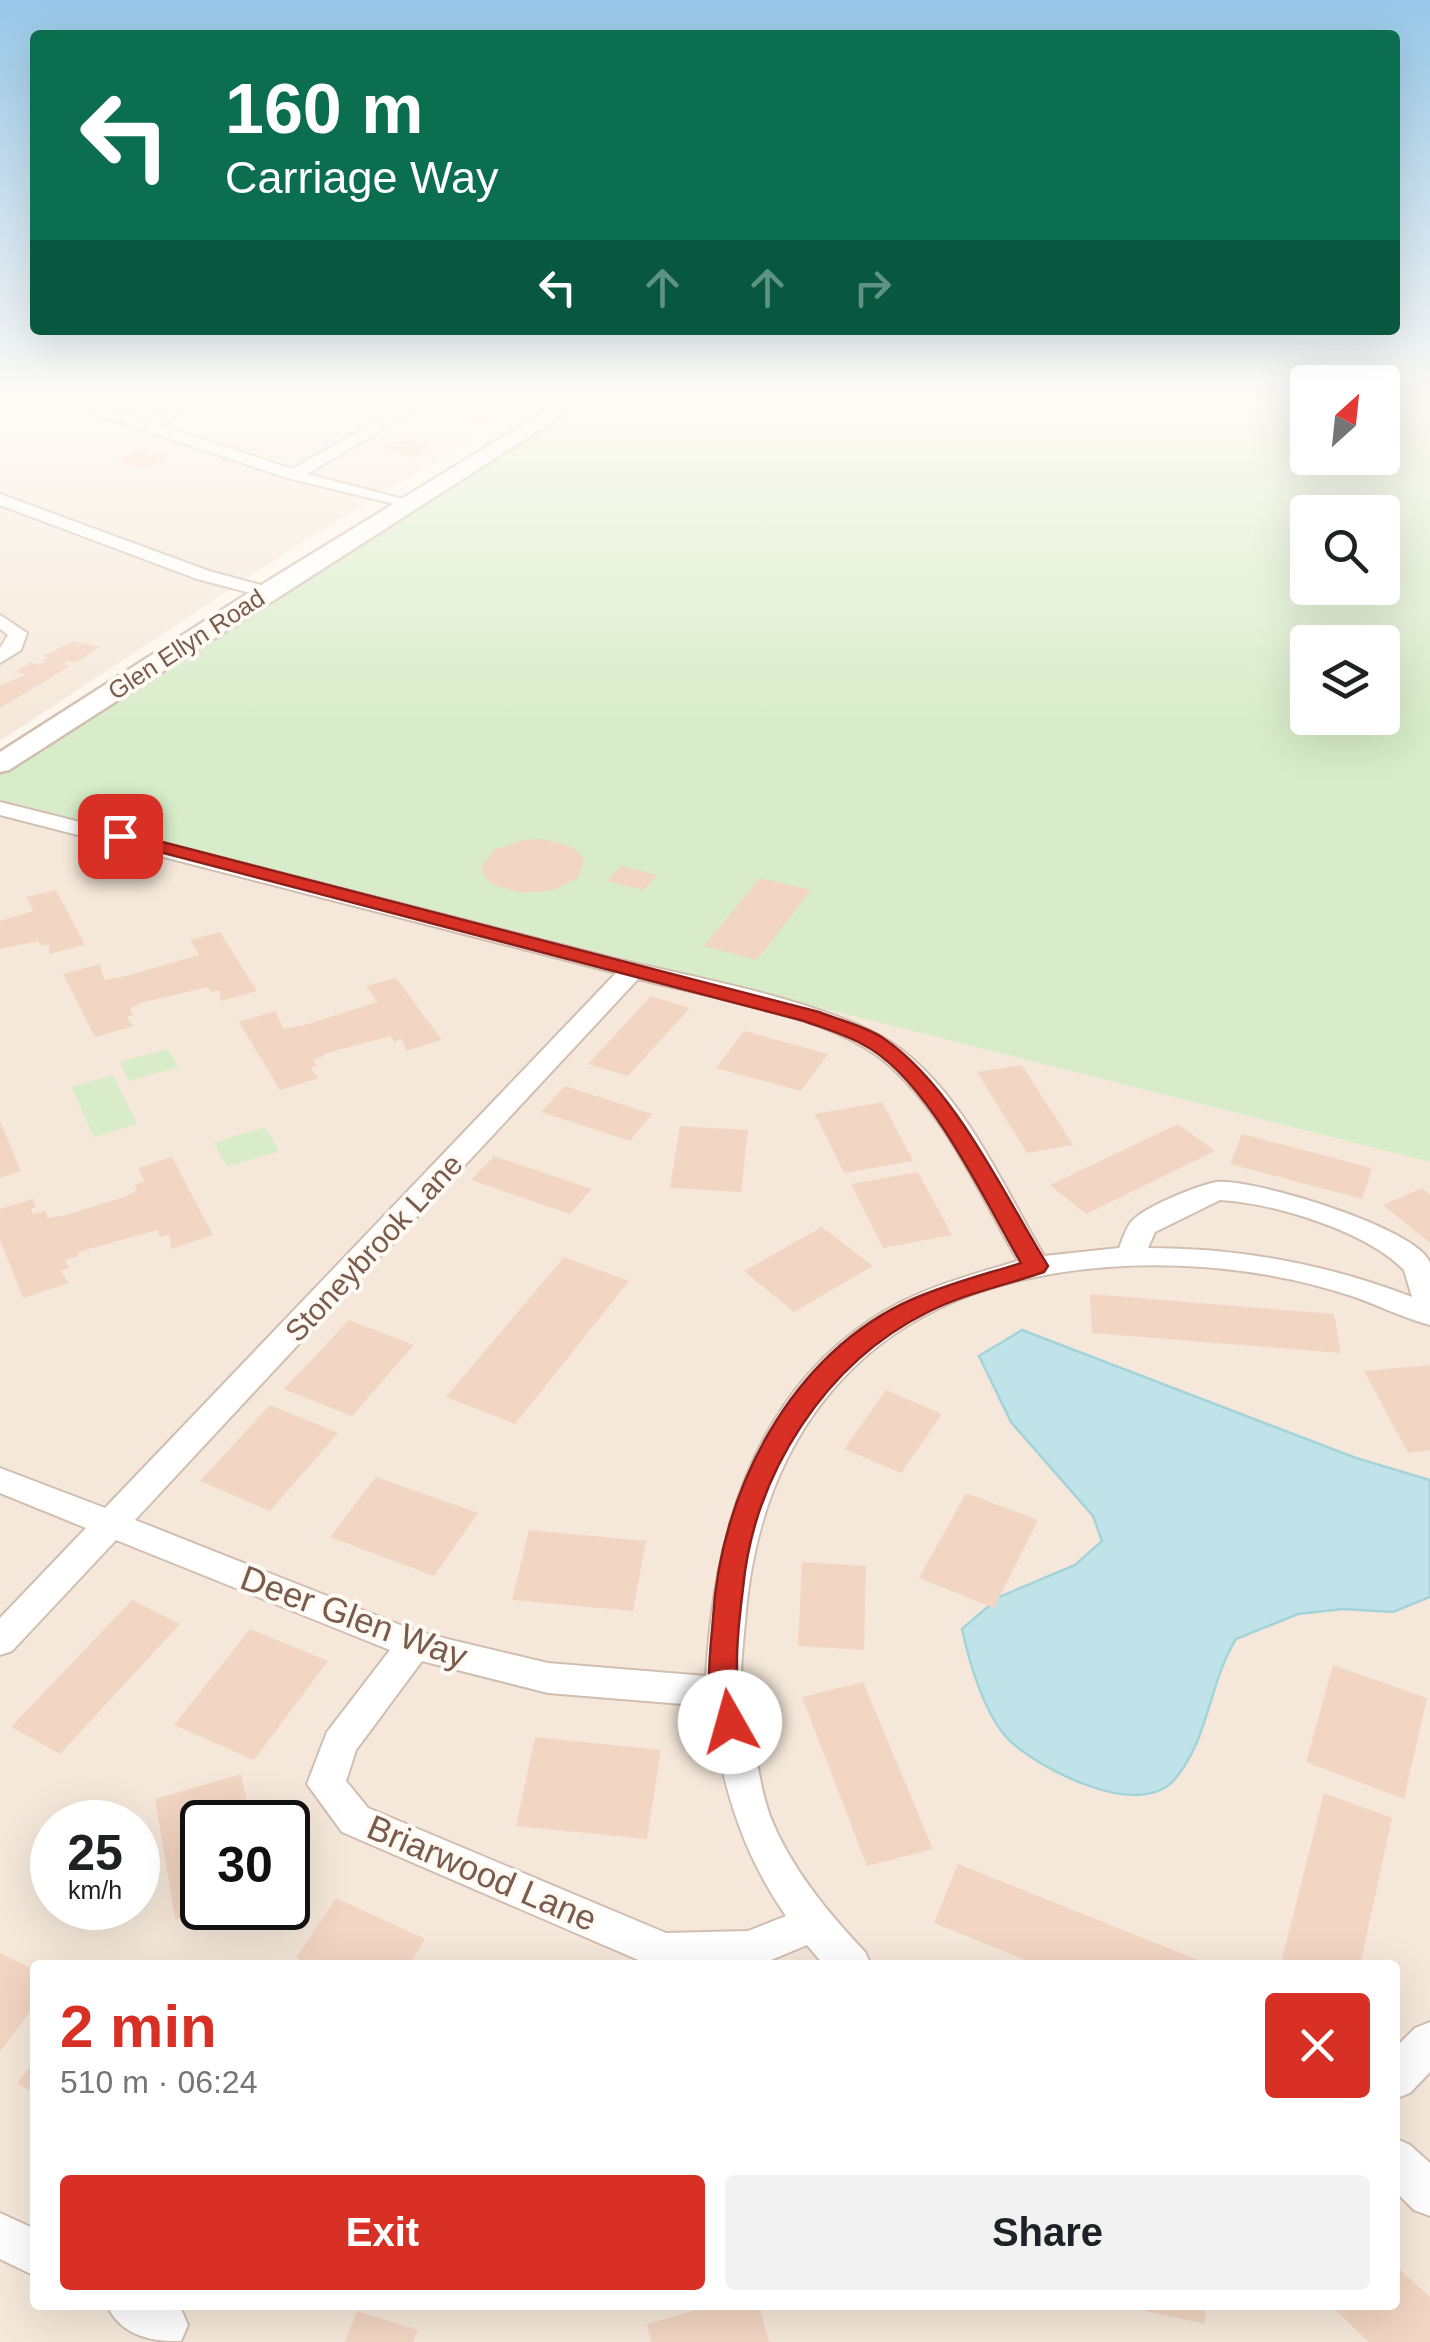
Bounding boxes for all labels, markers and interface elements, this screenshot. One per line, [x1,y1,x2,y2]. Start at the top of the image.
icon: left [60,70,190,200]
text: 160 m [225,70,423,148]
text: Carriage Way [225,152,498,203]
icon: left [530,260,585,315]
icon: ahead [635,260,690,315]
icon: ahead [740,260,795,315]
icon: right [845,260,900,315]
north arrow [1290,365,1400,475]
map controls [1290,365,1400,735]
button: search [1290,495,1400,605]
street label: Glen Ellyn Road [103,583,269,705]
button: layers [1290,625,1400,735]
pin [78,794,163,879]
icon: arrive [93,809,148,864]
street label: Stoneybrook Lane [279,1147,469,1348]
street label: Deer Glen Way [236,1558,473,1676]
position arrow [678,1670,782,1774]
speed limit sign: 30 [180,1800,310,1930]
street label: Briarwood Lane [362,1807,603,1938]
text: 25 [67,1825,123,1881]
text: km/h [68,1876,122,1904]
text: 2 min [60,1993,217,2060]
button: close [1265,1993,1370,2098]
text: 510 m · 06:24 [60,2064,257,2100]
button: Exit [60,2175,705,2290]
button: Share [725,2175,1370,2290]

